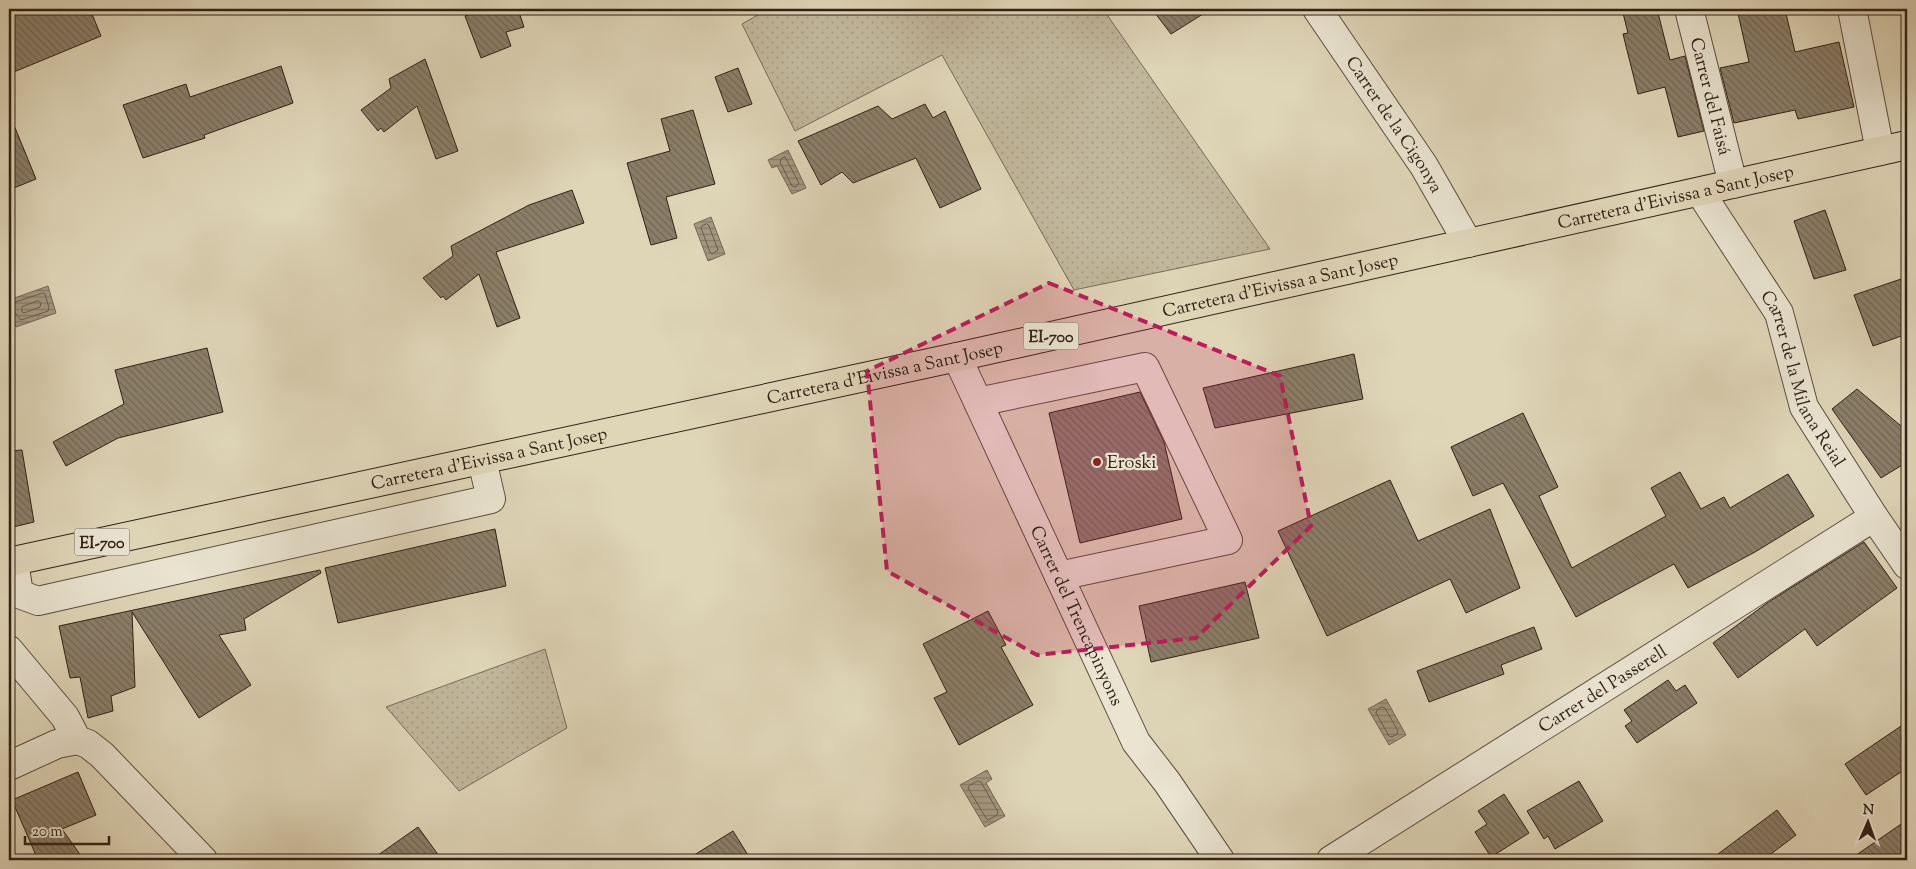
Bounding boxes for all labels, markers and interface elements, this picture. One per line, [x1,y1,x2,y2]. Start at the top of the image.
street label: Carrer del Faisá [1682,35,1736,158]
street label: Carrer de la Cigonya [1338,52,1448,198]
street label: Carretera d'Eivissa a Sant Josep [1555,160,1796,238]
street label: Carretera d'Eivissa a Sant Josep [1160,248,1401,326]
street label: Carrer de la Milana Reial [1753,286,1850,473]
road number: EI-700 [1024,322,1078,350]
street label: Carretera d'Eivissa a Sant Josep [765,336,1006,413]
street label: Carretera d'Eivissa a Sant Josep [369,422,610,498]
place label: Eroski [1107,451,1156,477]
marker: Eroski [1091,456,1103,468]
street label: Carrer del Trencapinyons [1022,522,1129,711]
road number: EI-700 [74,528,130,556]
street label: Carrer del Passerell [1534,640,1673,741]
north arrow [1844,796,1894,846]
text: N [1862,801,1874,821]
scale bar [25,814,109,846]
text: 20 m [32,822,63,843]

